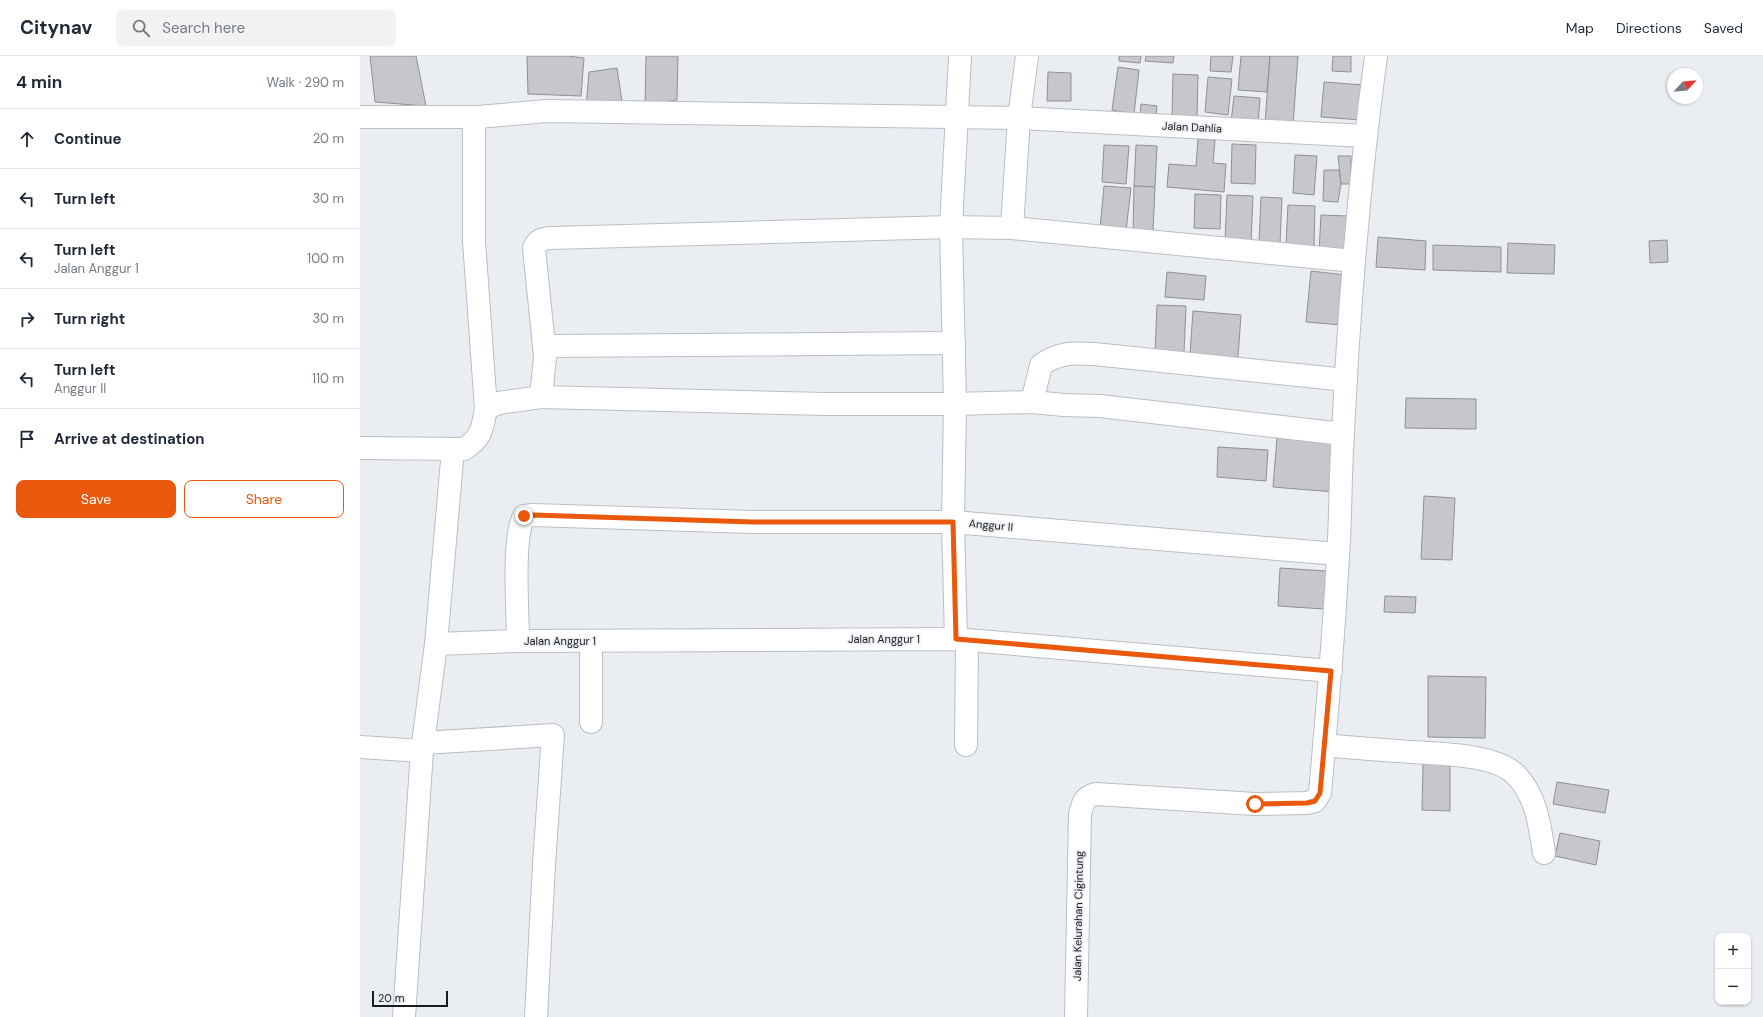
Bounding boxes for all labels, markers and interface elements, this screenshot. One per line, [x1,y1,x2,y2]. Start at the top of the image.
search box [116,10,396,46]
text: Citynav [20,15,92,40]
icon: search [130,17,152,39]
text: Search here [162,18,245,38]
text: Map [1566,19,1594,37]
text: Directions [1616,19,1682,37]
text: Saved [1704,19,1743,37]
north arrow [1667,68,1703,104]
text: 4 min [16,71,62,93]
text: Walk · 290 m [267,74,344,91]
street label: Jalan Dahlia [1162,118,1222,136]
icon: ahead [16,128,38,150]
text: Continue [54,129,122,149]
text: 20 m [313,130,344,147]
icon: left [16,188,38,210]
text: Turn left [54,189,115,209]
text: 30 m [312,190,344,207]
text: Turn left [54,240,115,260]
icon: left [16,248,38,270]
text: 100 m [307,250,344,267]
text: Jalan Anggur 1 [54,260,139,277]
icon: right [16,308,38,330]
text: Turn right [54,309,125,329]
text: 30 m [312,310,344,327]
text: Turn left [54,360,115,380]
icon: left [16,368,38,390]
text: 110 m [312,370,344,387]
text: Anggur II [54,380,106,397]
icon: arrive [16,428,38,450]
text: Arrive at destination [54,429,205,449]
button: Save [16,480,176,518]
button: Share [184,480,344,518]
route end [515,507,533,525]
street label: Anggur II [968,516,1014,534]
street label: Jalan Anggur 1 [848,632,920,646]
street label: Jalan Anggur 1 [524,634,596,648]
route start [1246,795,1264,813]
street label: Jalan Kelurahan Cigintung [1070,851,1086,981]
map controls [1715,933,1751,1005]
button: + [1715,933,1751,969]
button: − [1715,969,1751,1005]
scale bar [372,989,448,1008]
text: 20 m [378,991,404,1005]

